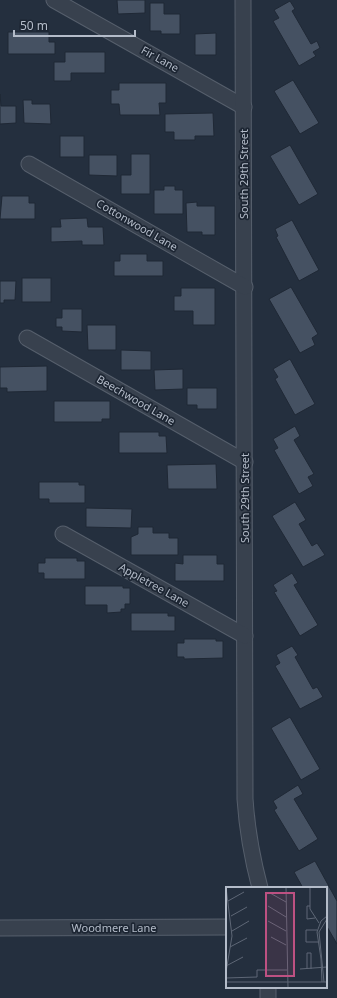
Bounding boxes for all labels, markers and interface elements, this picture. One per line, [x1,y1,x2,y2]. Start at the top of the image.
scale bar [14,12,135,38]
text: 50 m [20,17,48,34]
street label: Fir Lane [139,42,182,75]
street label: South 29th Street [236,129,251,219]
street label: Cottonwood Lane [94,195,181,254]
street label: Beechwood Lane [94,371,178,428]
street label: South 29th Street [237,453,252,543]
street label: Appletree Lane [116,559,192,610]
inset map [226,887,327,988]
street label: Woodmere Lane [72,920,156,935]

